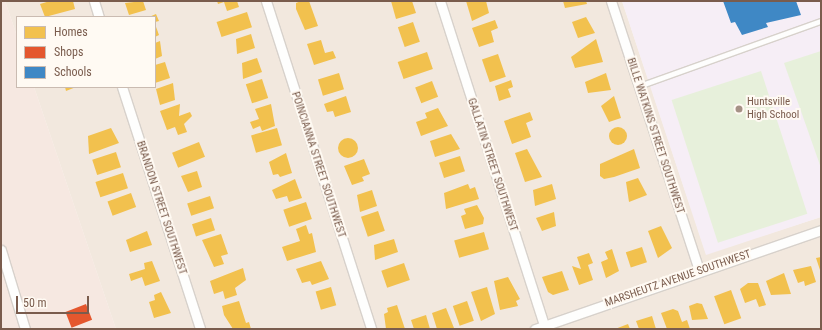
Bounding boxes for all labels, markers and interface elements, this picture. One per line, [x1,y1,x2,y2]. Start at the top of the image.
legend [16,16,156,88]
text: Homes [54,25,88,39]
text: Shops [54,45,83,59]
street label: BILLE WATKINS STREET SOUTHWEST [623,56,687,216]
text: Schools [54,65,92,79]
street label: POINCIANNA STREET SOUTHWEST [288,90,348,240]
place label: Huntsville High School [747,96,799,122]
street label: GALLATIN STREET SOUTHWEST [464,97,520,233]
marker: Huntsville High School [734,104,744,114]
street label: BRANDON STREET SOUTHWEST [133,139,189,277]
street label: MARSHEUTZ AVENUE SOUTHWEST [603,248,753,310]
scale bar [18,288,91,314]
text: 50 m [23,296,47,310]

